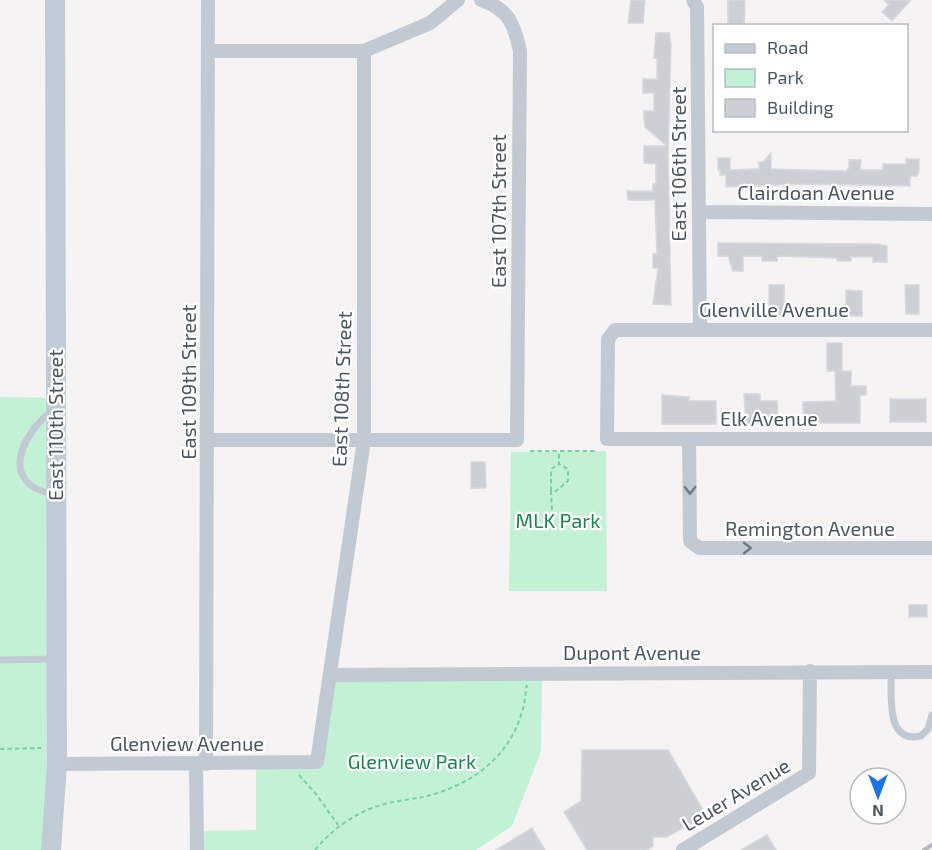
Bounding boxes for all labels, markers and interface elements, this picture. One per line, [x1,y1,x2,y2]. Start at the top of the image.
legend [713,24,908,132]
text: Road [767,36,808,58]
text: Park [767,66,804,88]
street label: East 106th Street [666,86,690,242]
text: Building [767,96,834,118]
street label: East 107th Street [486,134,510,288]
street label: Clairdoan Avenue [737,180,895,204]
street label: Glenville Avenue [699,297,849,321]
street label: East 109th Street [176,304,200,460]
street label: East 108th Street [326,310,356,467]
street label: East 110th Street [43,349,67,501]
street label: Elk Avenue [720,406,818,430]
one-way arrow [684,486,696,495]
park label: MLK Park [516,508,600,532]
street label: Remington Avenue [725,516,895,540]
one-way arrow [742,542,751,554]
street label: Dupont Avenue [563,640,701,664]
street label: Glenview Avenue [110,731,264,755]
park label: Glenview Park [348,749,476,773]
street label: Leuer Avenue [677,753,794,836]
north arrow [848,766,908,826]
text: N [872,802,884,821]

